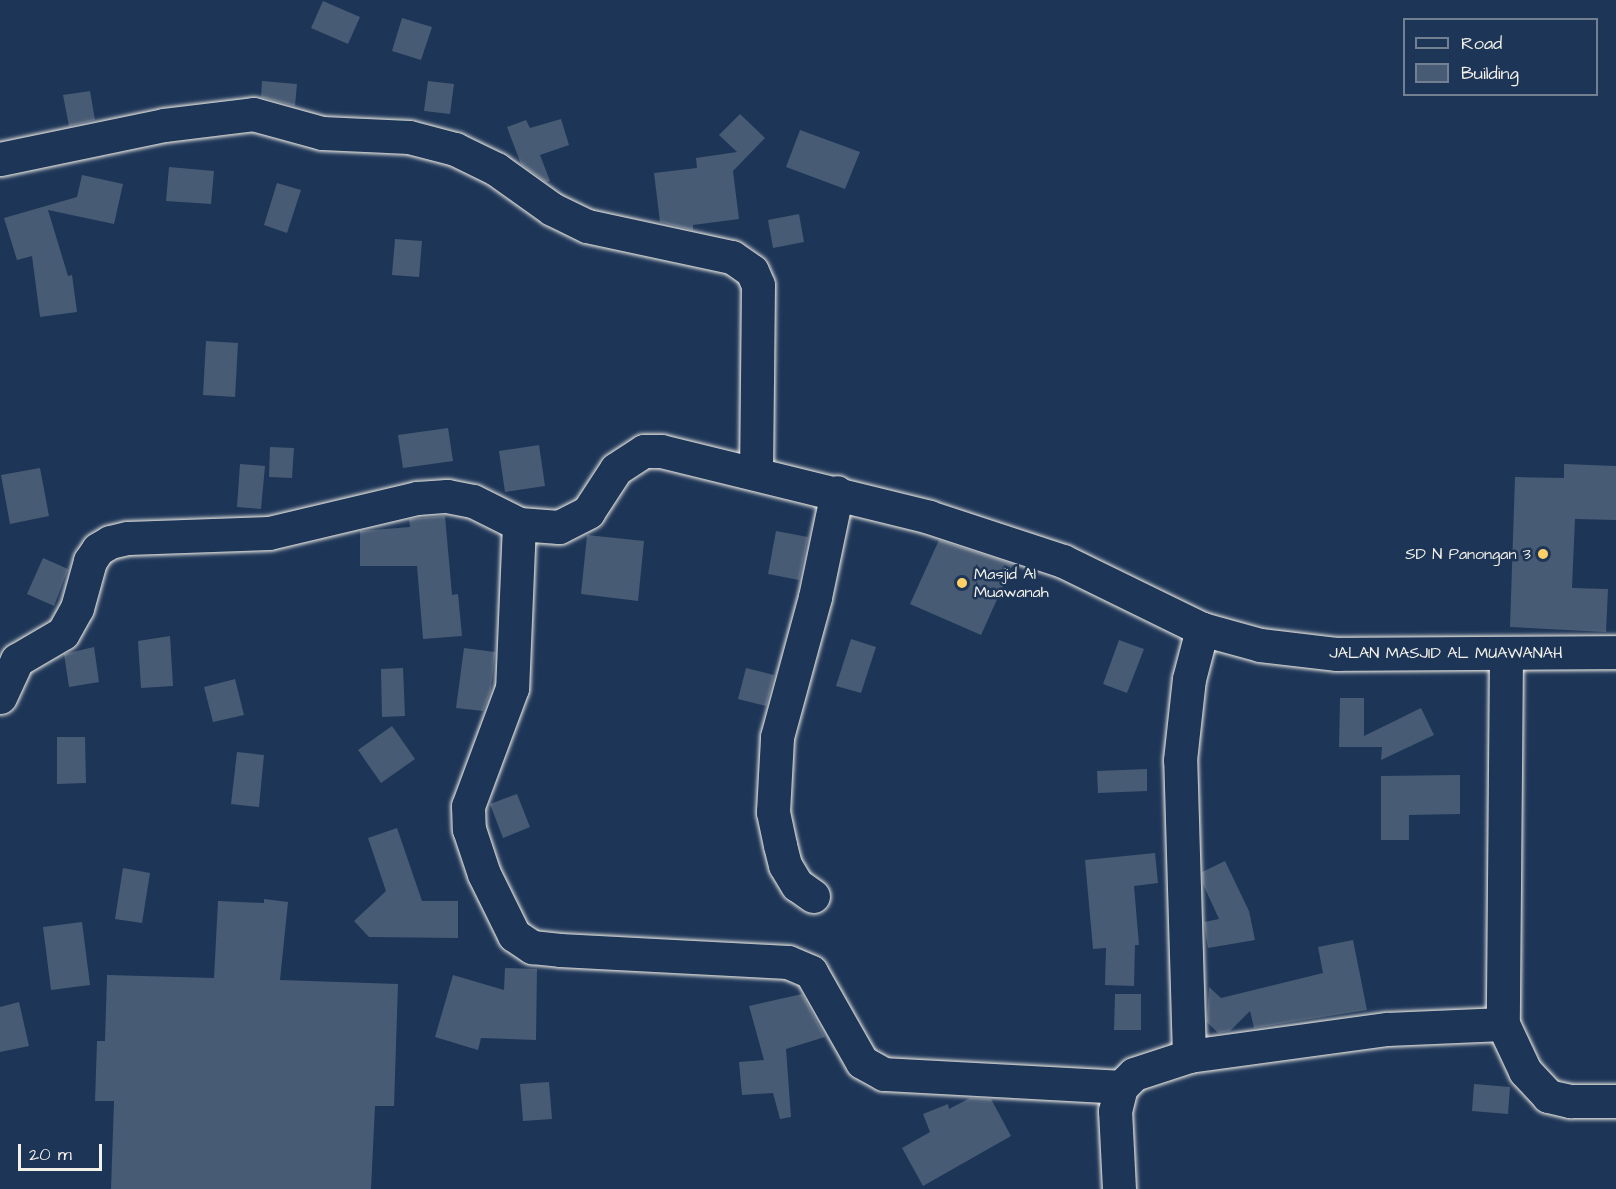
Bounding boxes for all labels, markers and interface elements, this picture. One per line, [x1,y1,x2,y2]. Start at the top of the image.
legend [1403,18,1598,96]
text: Road [1461,31,1502,56]
text: Building [1461,61,1519,86]
place label: SD N Panongan 3 [1405,544,1531,564]
marker: SD N Panongan 3 [1536,547,1550,561]
place label: Masjid Al Muawanah [974,564,1049,602]
marker: Masjid Al Muawanah [955,576,969,590]
street label: JALAN MASJID AL MUAWANAH [1329,643,1563,663]
scale bar [21,1132,105,1170]
text: 20 m [29,1142,72,1167]

